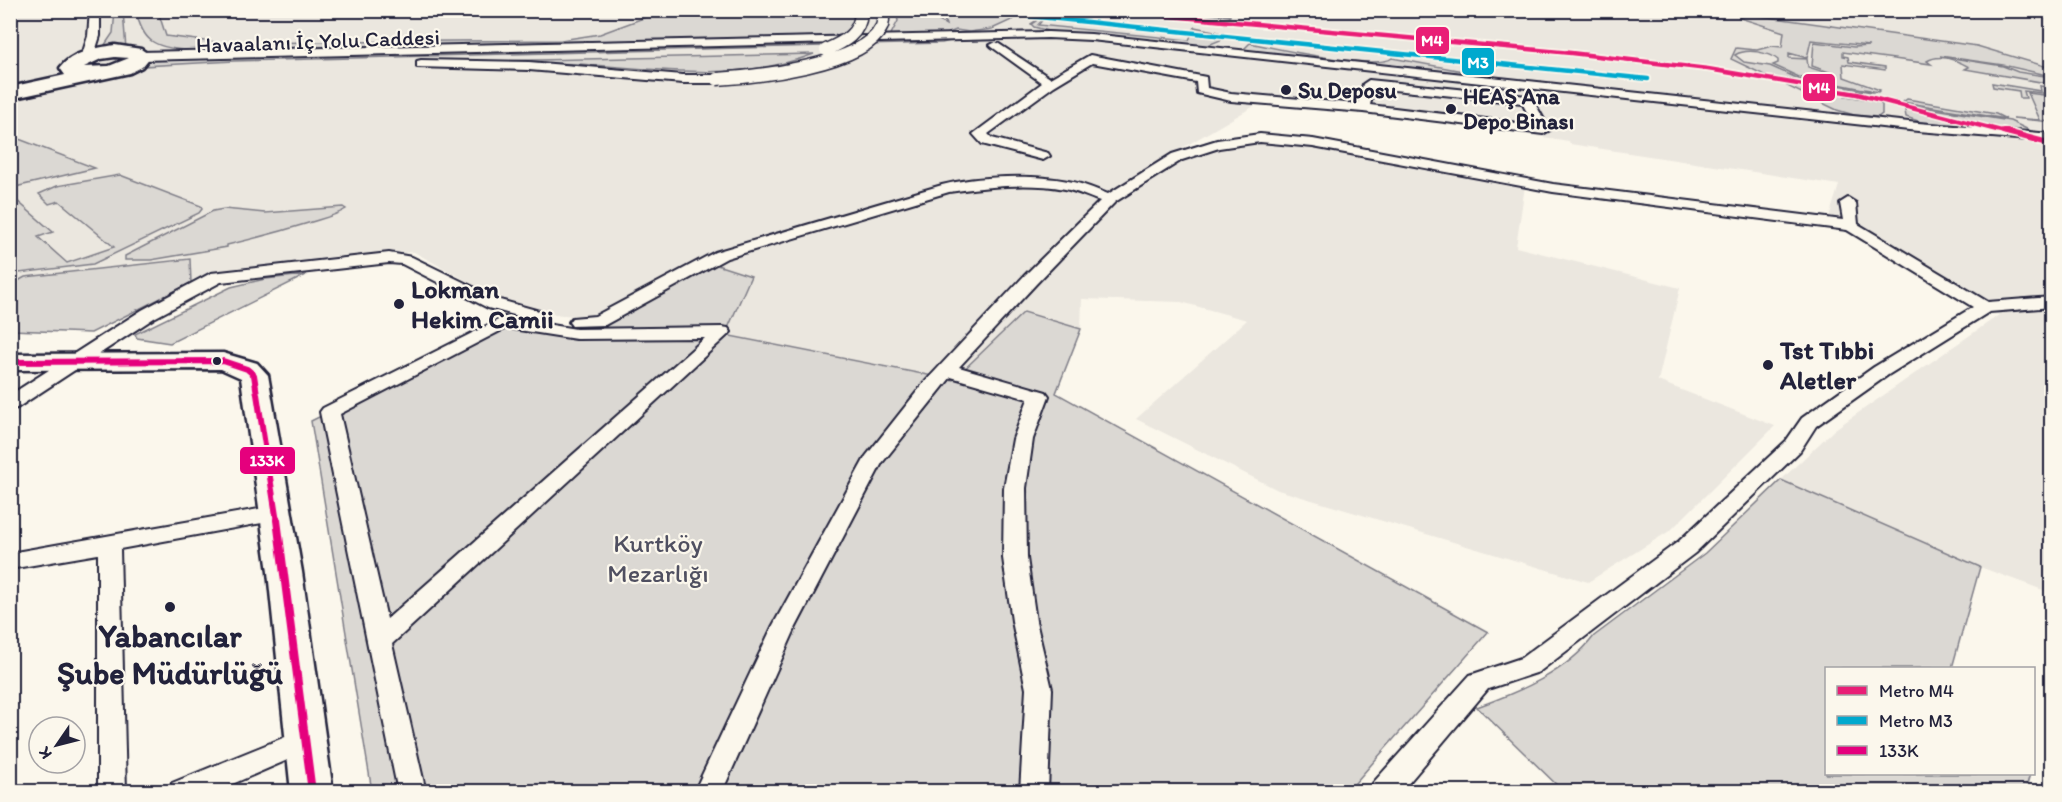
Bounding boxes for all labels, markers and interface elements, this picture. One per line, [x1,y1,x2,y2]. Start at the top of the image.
street label: Havaalanı İç Yolu Caddesi [196,23,440,59]
line badge: M4 [1415,26,1450,55]
text: M4 [1421,31,1443,50]
line badge: M3 [1461,47,1495,76]
text: M3 [1467,53,1489,72]
line badge: M4 [1802,73,1836,102]
place label: Su Deposu [1298,77,1397,104]
text: M4 [1808,78,1830,97]
marker: Su Deposu [1279,83,1293,97]
place label: HEAŞ Ana Depo Binası [1463,83,1574,135]
marker: HEAŞ Ana Depo Binası [1444,102,1458,116]
place label: Lokman Hekim Camii [411,273,554,335]
marker: Lokman Hekim Camii [392,297,406,311]
place label: Tst Tıbbi Aletler [1779,334,1874,396]
unlabelled marker [211,355,223,367]
marker: Tst Tıbbi Aletler [1761,358,1775,372]
line badge: 133K [239,446,296,475]
text: 133K [249,451,285,470]
park label: Kurtköy Mezarlığı [607,527,709,589]
marker: Yabancılar Şube Müdürlüğü [163,600,177,614]
place label: Yabancılar Şube Müdürlüğü [57,617,283,692]
legend [1825,667,2035,775]
text: Metro M4 [1879,680,1954,702]
text: Metro M3 [1879,710,1953,732]
north arrow [27,715,87,775]
text: 133K [1879,740,1919,762]
text: K [34,743,56,763]

